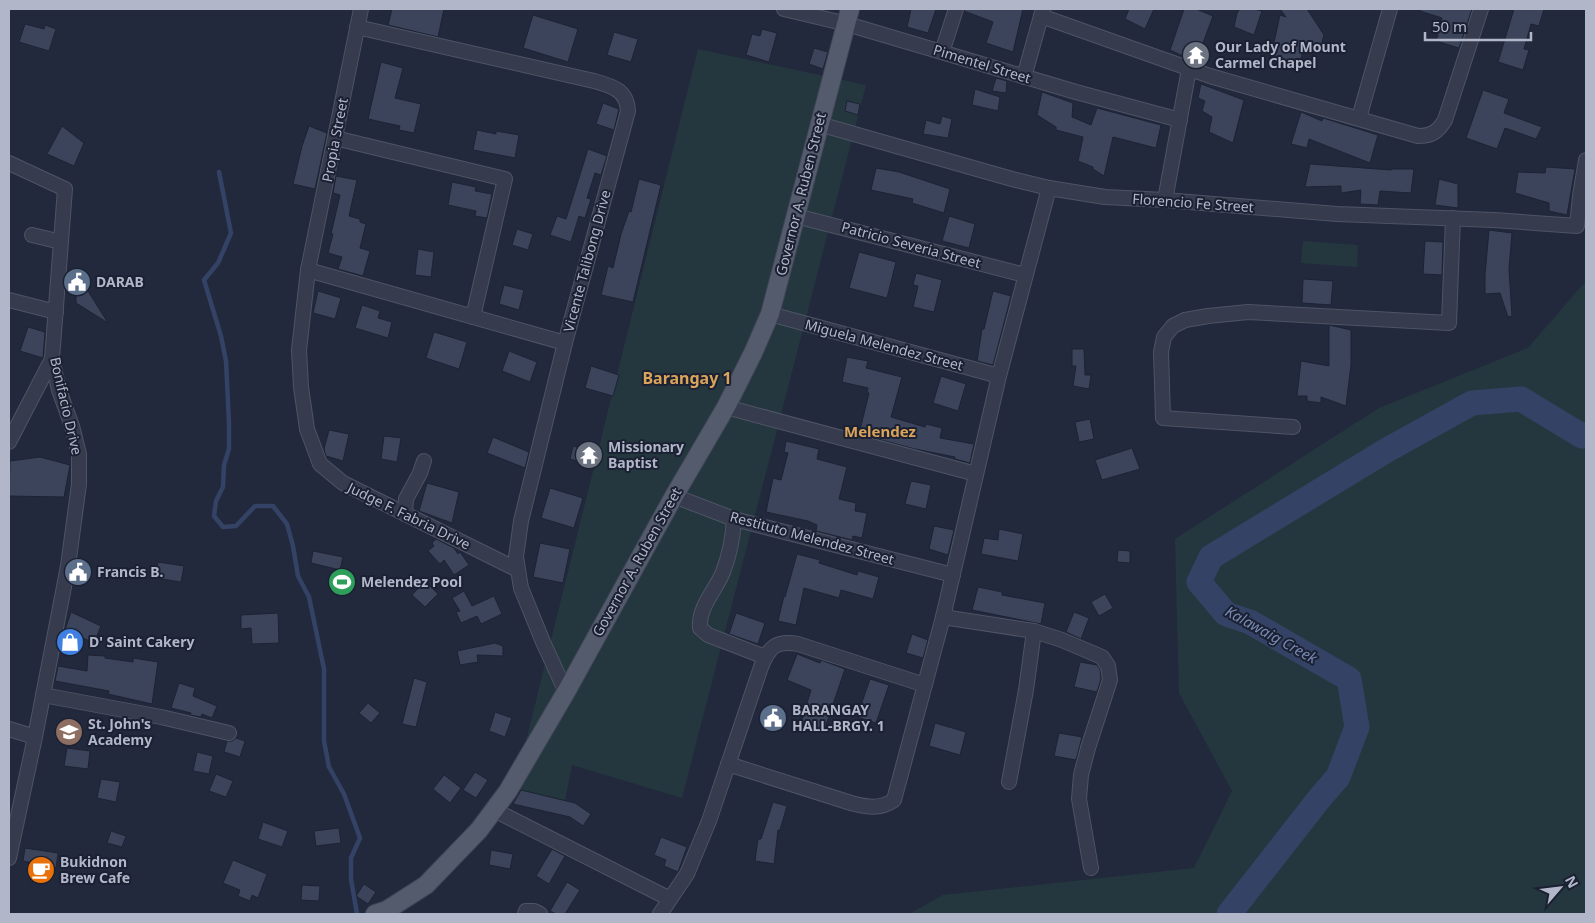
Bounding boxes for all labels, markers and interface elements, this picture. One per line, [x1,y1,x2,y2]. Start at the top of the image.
scale bar [1425,10,1531,42]
text: 50 m [1432,16,1467,36]
place label: Our Lady of Mount Carmel Chapel [1215,37,1346,72]
street label: Pimentel Street [931,40,1033,87]
temple icon: Our Lady of Mount Carmel Chapel [1181,40,1211,70]
street label: Propia Street [317,96,352,184]
street label: Governor A. Ruben Street [771,110,830,277]
street label: Vicente Talibong Drive [558,188,615,334]
street label: Florencio Fe Street [1132,189,1254,216]
street label: Patricio Severia Street [839,217,983,272]
public building icon: DARAB [62,267,92,297]
place label: DARAB [96,272,144,291]
street label: Miguela Melendez Street [803,314,965,375]
street label: Bonifacio Drive [46,355,87,457]
district label: Barangay 1 [642,367,732,389]
district label: Melendez [844,421,916,441]
place label: Missionary Baptist [608,437,684,472]
temple icon: Missionary Baptist [574,440,604,470]
street label: Judge F. Fabria Drive [343,477,474,554]
street label: Governor A. Ruben Street [588,484,685,640]
street label: Restituto Melendez Street [728,506,896,569]
public building icon: Francis B. [63,557,93,587]
place label: Francis B. [97,562,163,581]
sports icon: Melendez Pool [327,567,357,597]
place label: Melendez Pool [361,572,462,591]
water label: Kalawaig Creek [1222,601,1321,668]
shop icon: D' Saint Cakery [55,627,85,657]
place label: D' Saint Cakery [89,632,194,651]
place label: BARANGAY HALL-BRGY. 1 [792,700,885,735]
public building icon: BARANGAY HALL-BRGY. 1 [758,703,788,733]
place label: St. John's Academy [88,714,152,749]
school or university icon: St. John's Academy [54,717,84,747]
place label: Bukidnon Brew Cafe [60,852,130,887]
cafe icon: Bukidnon Brew Cafe [26,855,56,885]
north arrow [1535,863,1585,913]
text: N [1561,872,1583,891]

